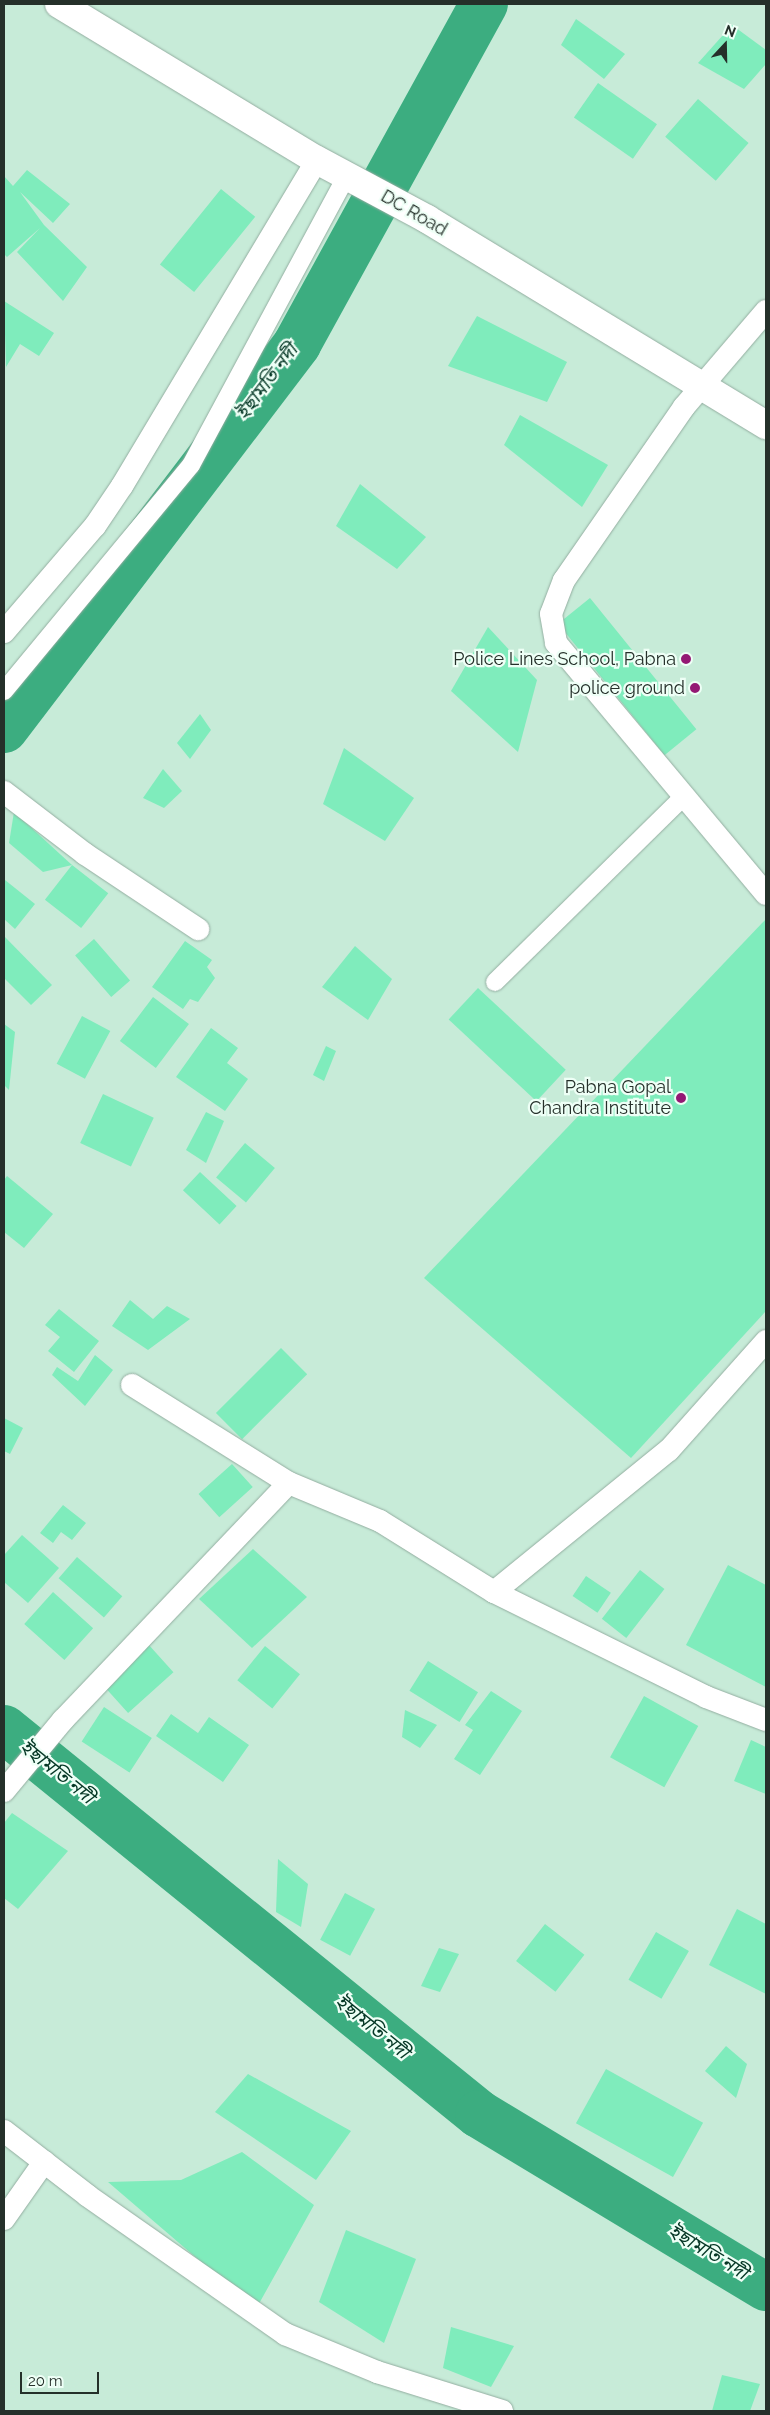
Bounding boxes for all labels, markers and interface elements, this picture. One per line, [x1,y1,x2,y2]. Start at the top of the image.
north arrow [700,20,750,70]
text: N [723,22,738,40]
street label: DC Road [377,185,451,241]
water label: ইছামতি নদী [231,340,303,424]
place label: Police Lines School, Pabna [453,648,676,670]
marker: Police Lines School, Pabna [680,653,692,665]
place label: police ground [569,677,685,699]
marker: police ground [689,682,701,694]
place label: Pabna Gopal Chandra Institute [529,1077,671,1120]
marker: Pabna Gopal Chandra Institute [675,1092,687,1104]
water label: ইছামতি নদী [15,1735,99,1809]
water label: ইছামতি নদী [330,1990,414,2064]
water label: ইছামতি নদী [664,2219,752,2285]
scale bar [22,2362,101,2394]
text: 20 m [28,2372,63,2390]

